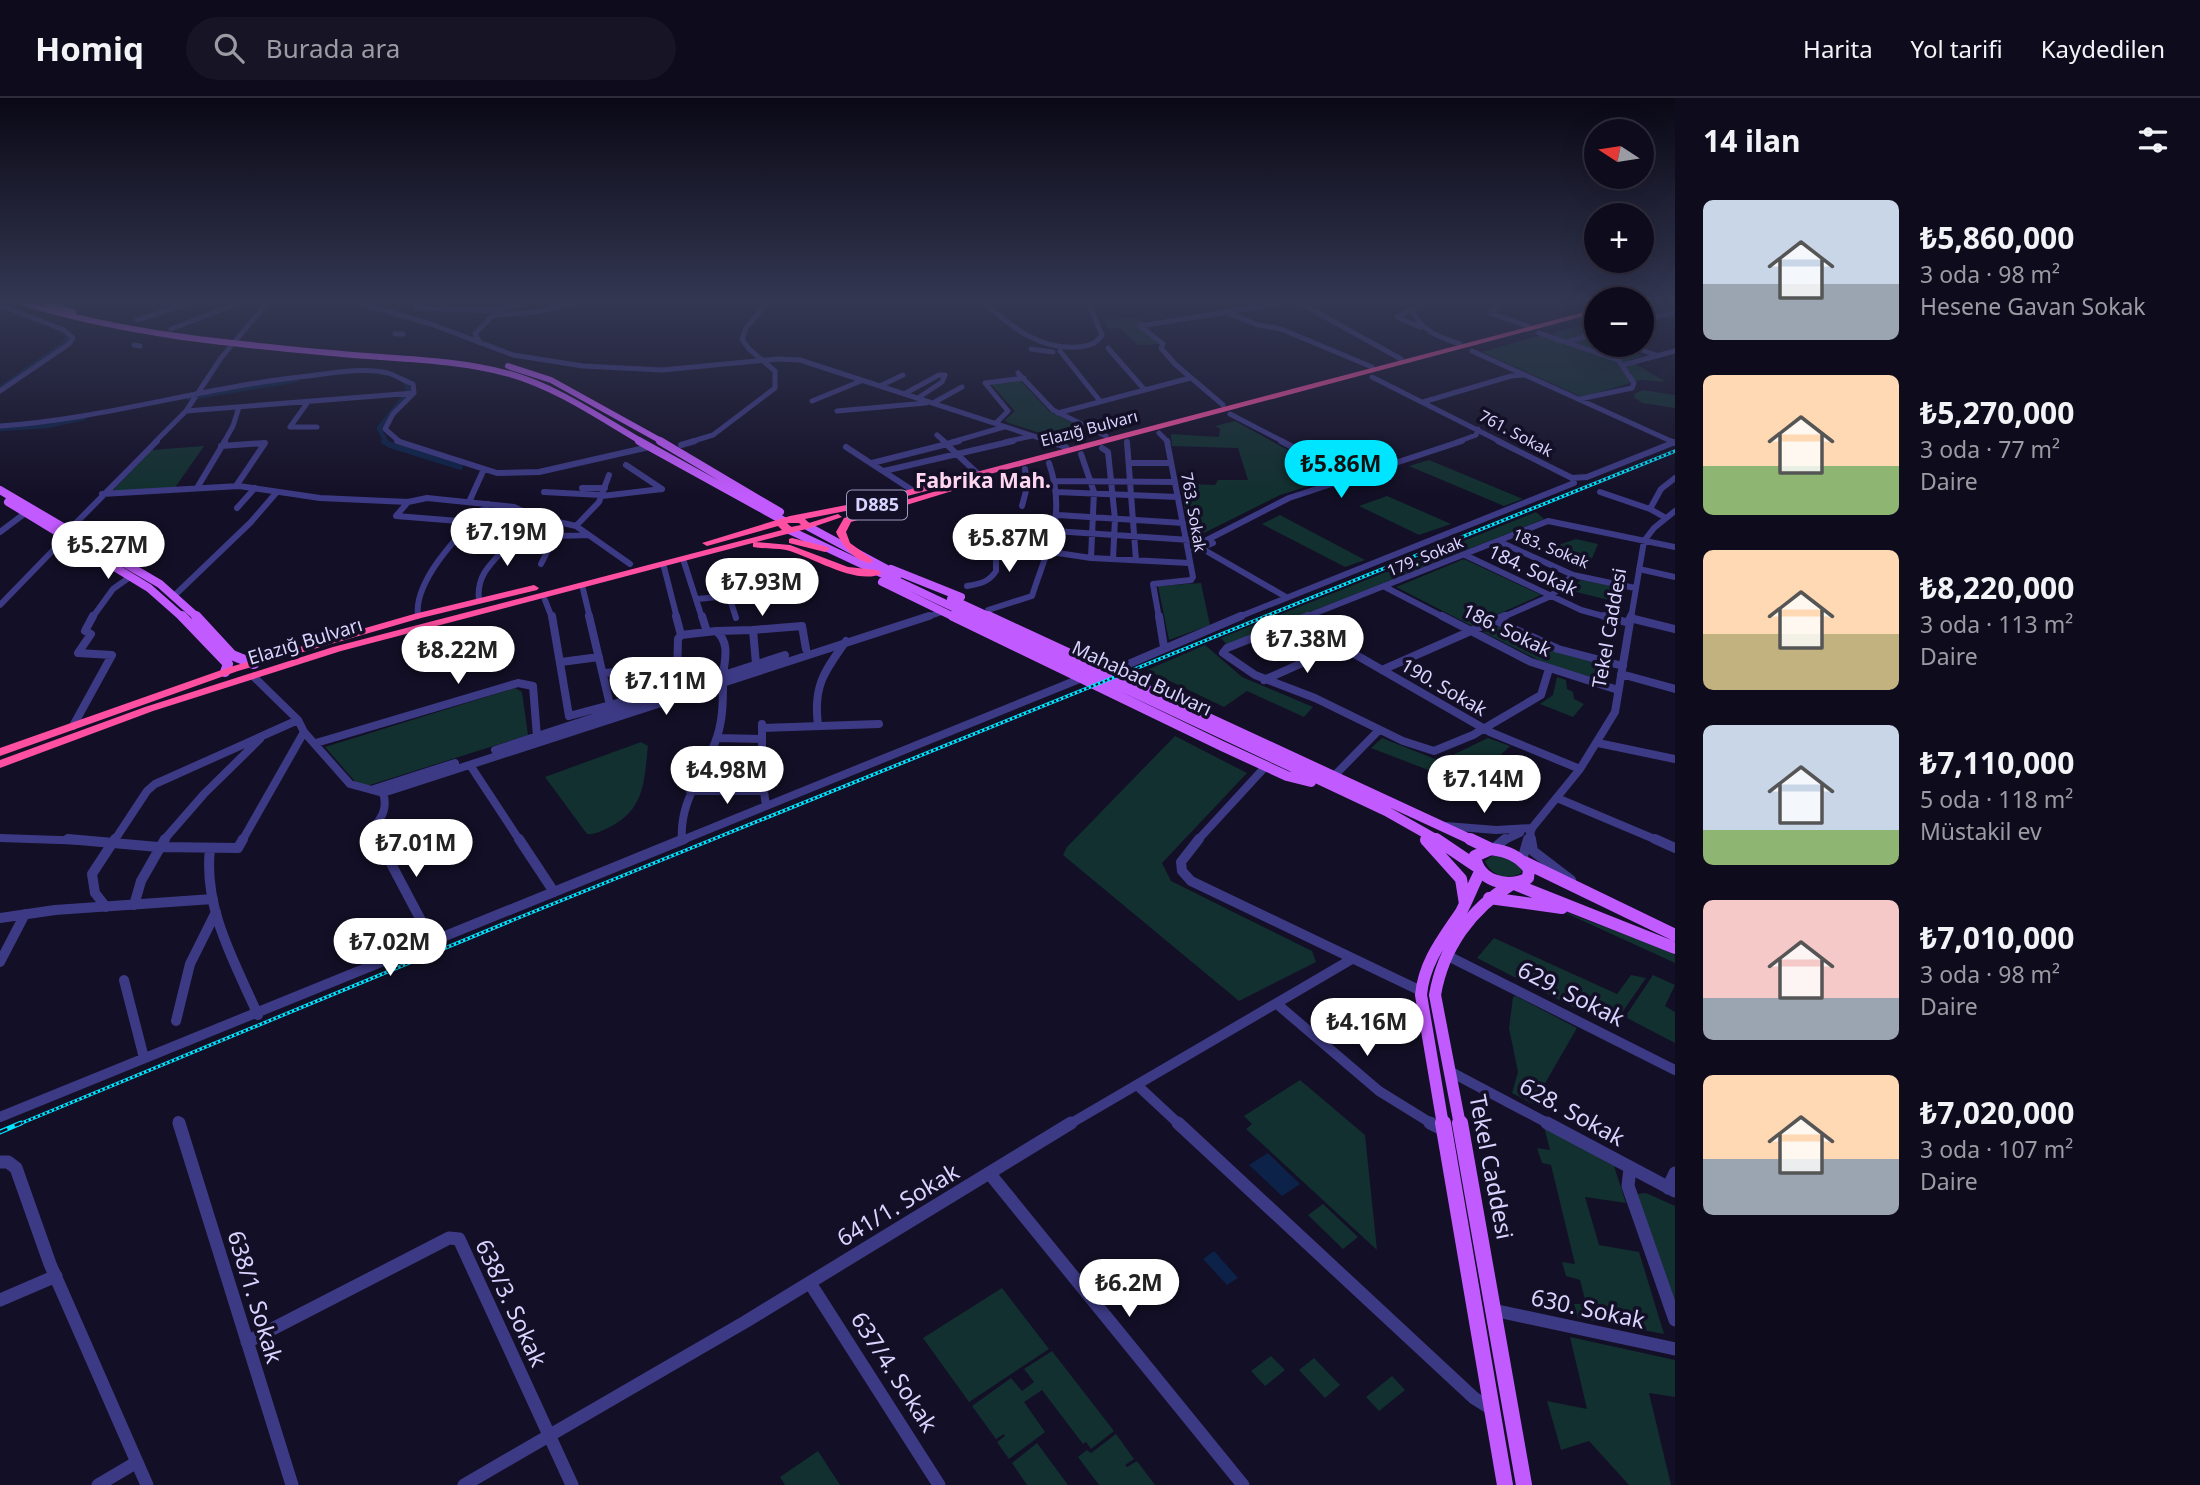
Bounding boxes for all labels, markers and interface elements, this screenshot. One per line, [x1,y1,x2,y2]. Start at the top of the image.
search box [186,17,676,80]
text: Homiq [35,26,144,71]
icon: search [210,29,248,67]
text: Burada ara [266,30,400,66]
text: Harita [1803,32,1873,65]
text: Yol tarifi [1911,32,2003,65]
text: Kaydedilen [2041,32,2165,65]
north arrow [1584,119,1654,189]
map controls [1584,119,1654,357]
text: 14 ilan [1703,120,1801,161]
icon: filters [2134,121,2172,159]
button: + [1584,203,1654,273]
text: ₺5,860,000 [1920,217,2074,258]
icon: home [1759,228,1843,312]
text: 3 oda · 98 m² [1920,258,2060,290]
button: − [1584,287,1654,357]
text: Hesene Gavan Sokak [1920,290,2146,322]
text: ₺5,270,000 [1920,392,2074,433]
icon: home [1759,403,1843,487]
street label: Elazığ Bulvarı [1038,404,1140,452]
street label: 761. Sokak [1475,404,1557,462]
text: 3 oda · 77 m² [1920,433,2060,465]
pin: ₺5.86M [1284,440,1398,500]
text: ₺5.86M [1301,447,1381,479]
text: Daire [1920,465,1978,497]
district label: Fabrika Mah. [915,466,1051,494]
street label: 763. Sokak [1176,470,1212,554]
road number: D885 [847,491,907,520]
pin: ₺7.19M [450,508,564,568]
pin: ₺5.87M [952,514,1066,574]
text: ₺7.19M [467,515,547,547]
text: ₺5.87M [969,521,1049,553]
pin: ₺5.27M [51,522,165,581]
street label: 183. Sokak [1510,523,1593,573]
text: ₺5.27M [68,528,148,560]
street label: 179. Sokak [1384,531,1467,581]
street label: 184. Sokak [1484,538,1582,602]
pin: ₺7.93M [705,559,819,618]
text: ₺7.93M [722,565,802,597]
street label: Tekel Caddesi [1586,566,1632,690]
text: ₺8,220,000 [1920,567,2074,608]
icon: home [1759,578,1843,662]
street label: 186. Sokak [1458,597,1556,663]
text: 3 oda · 113 m² [1920,608,2073,640]
street label: Elazığ Bulvarı [244,611,366,671]
pin: ₺7.38M [1250,616,1364,675]
text: ₺7.38M [1267,622,1347,654]
pin: ₺8.22M [401,626,515,686]
text: ₺8.22M [418,633,498,665]
street label: Mahabad Bulvarı [1068,634,1216,722]
text: Daire [1920,640,1978,672]
street label: 190. Sokak [1396,652,1492,722]
pin: ₺7.11M [609,658,723,717]
text: ₺7.11M [626,664,706,696]
text: ₺7,110,000 [1920,742,2074,783]
pin: ₺4.98M [670,746,784,806]
text: ₺4.98M [687,753,767,785]
icon: home [1759,753,1843,837]
pin: ₺7.14M [1427,756,1541,815]
text: ₺7.14M [1444,762,1524,794]
text: 5 oda · 118 m² [1920,783,2073,815]
text: Müstakil ev [1920,815,2042,847]
pin: ₺7.01M [359,820,473,879]
text: ₺7.01M [376,826,456,858]
text: ₺7,010,000 [1920,917,2074,958]
pin: ₺7.02M [333,918,447,978]
text: ₺7.02M [350,925,430,957]
icon: home [1759,928,1843,1012]
street label: 629. Sokak [1513,953,1631,1034]
text: 3 oda · 98 m² [1920,958,2060,990]
text: Daire [1920,990,1978,1022]
pin: ₺4.16M [1310,998,1424,1058]
text: ₺4.16M [1327,1005,1407,1037]
street label: 628. Sokak [1514,1069,1631,1153]
street label: Tekel Caddesi [1462,1092,1522,1242]
text: ₺7,020,000 [1920,1092,2074,1133]
icon: home [1759,1103,1843,1187]
text: 3 oda · 107 m² [1920,1133,2073,1165]
street label: 641/1. Sokak [830,1155,965,1253]
text: Daire [1920,1165,1978,1197]
street label: 638/1. Sokak [221,1226,292,1368]
street label: 638/3. Sokak [468,1234,556,1372]
pin: ₺6.2M [1080,1260,1178,1319]
text: ₺6.2M [1095,1266,1163,1298]
street label: 630. Sokak [1528,1280,1649,1336]
street label: 637/4. Sokak [844,1305,946,1438]

